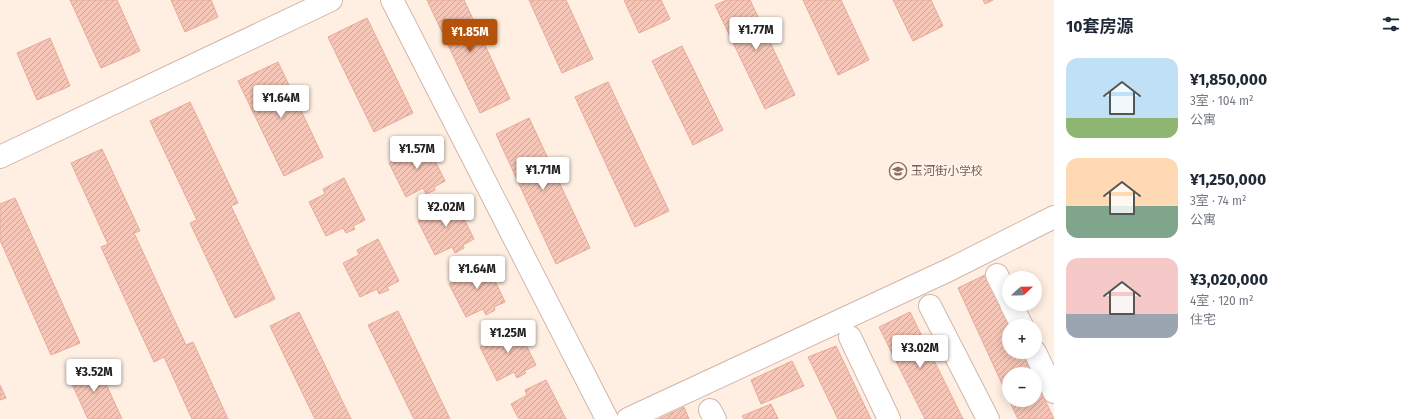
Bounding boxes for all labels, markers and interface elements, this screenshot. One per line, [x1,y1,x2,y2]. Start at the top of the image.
icon: filters [1380,13,1402,35]
text: 10套房源 [1066,16,1133,37]
pin: ¥1.77M [723,17,789,51]
pin: ¥1.85M [437,19,503,53]
text: ¥1.77M [738,22,774,37]
text: ¥1.85M [451,24,489,39]
text: ¥1,850,000 [1190,69,1267,90]
icon: home [1098,74,1146,122]
pin: ¥1.64M [248,85,314,119]
text: ¥1.64M [262,90,300,105]
text: 3室 · 104 m² [1190,93,1254,108]
text: 公寓 [1190,112,1216,127]
pin: ¥1.57M [384,136,450,170]
text: ¥1.57M [399,141,435,156]
pin: ¥1.71M [510,157,576,191]
school or university icon: 玉河街小学校 [888,161,908,181]
text: ¥1.71M [525,162,561,177]
place label: 玉河街小学校 [911,164,983,178]
text: ¥1,250,000 [1190,169,1266,190]
icon: home [1098,174,1146,222]
text: 3室 · 74 m² [1190,193,1247,208]
pin: ¥2.02M [413,194,479,228]
text: ¥2.02M [427,199,465,214]
text: 公寓 [1190,212,1216,227]
pin: ¥1.64M [444,256,510,290]
text: ¥1.64M [458,261,496,276]
text: ¥3,020,000 [1190,269,1268,290]
north arrow [1002,271,1042,311]
map controls [1002,271,1042,407]
icon: home [1098,274,1146,322]
text: 4室 · 120 m² [1190,293,1253,308]
text: 住宅 [1190,312,1216,327]
button: + [1002,319,1042,359]
pin: ¥1.25M [475,320,541,354]
text: ¥1.25M [490,325,526,340]
pin: ¥3.02M [887,335,953,369]
text: ¥3.02M [901,340,939,355]
pin: ¥3.52M [61,359,127,393]
text: ¥3.52M [75,364,113,379]
button: − [1002,367,1042,407]

